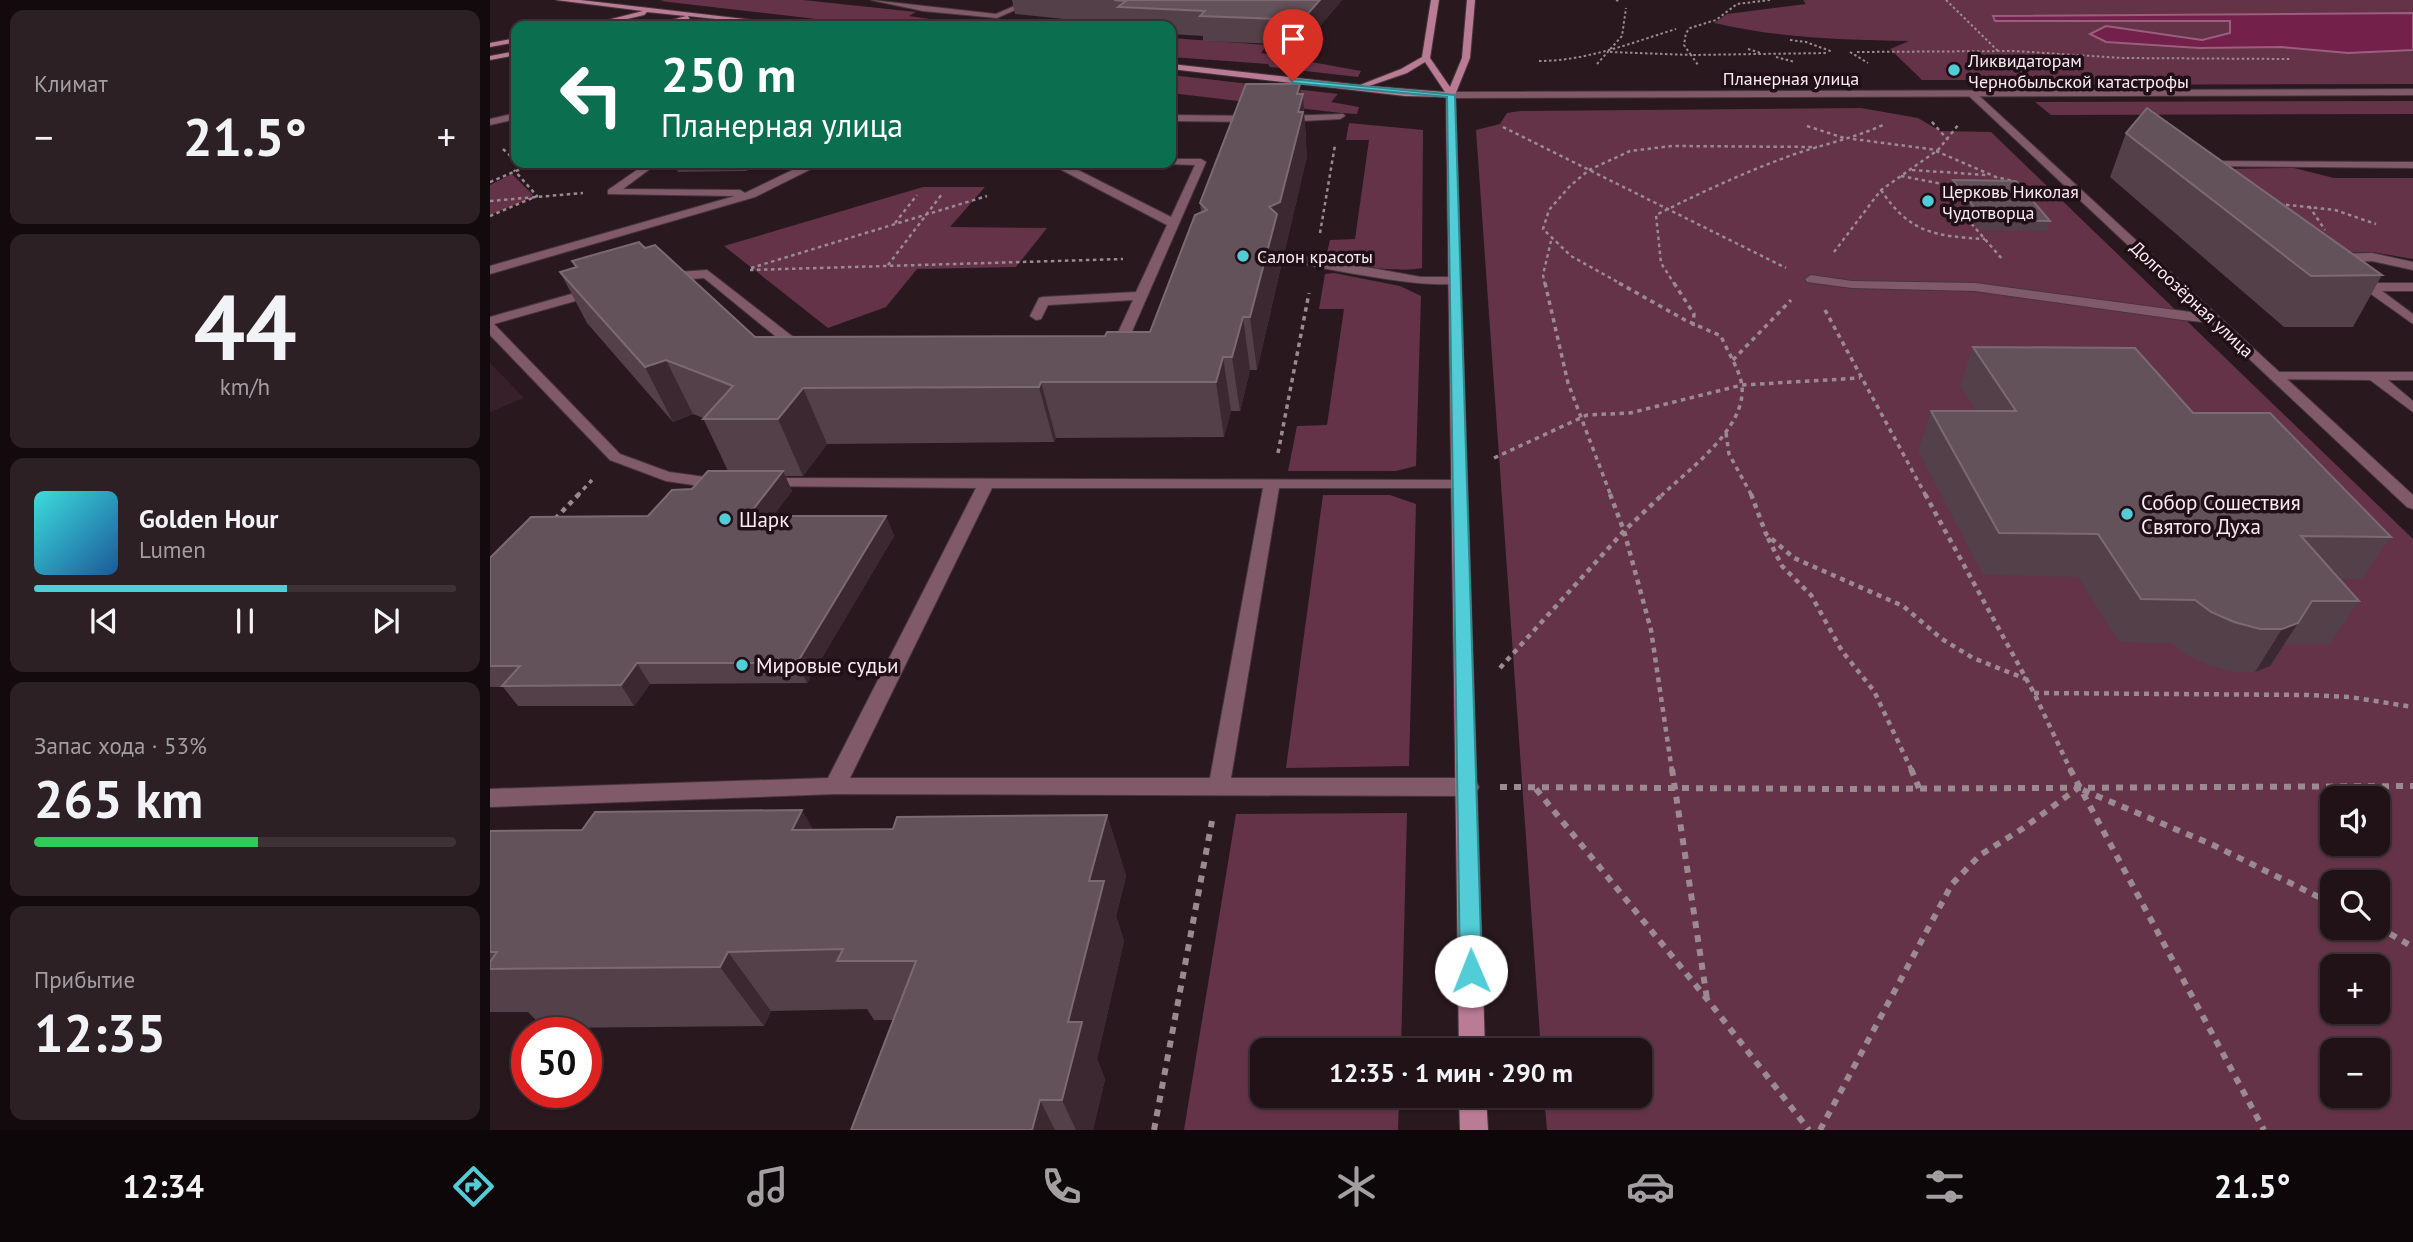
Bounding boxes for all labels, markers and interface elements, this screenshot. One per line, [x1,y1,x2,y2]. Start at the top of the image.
pin [1263,9,1323,81]
icon: arrive [1274,20,1312,58]
text: 250 m [661,42,796,106]
icon: left [546,49,637,140]
place label: Ликвидаторам Чернобыльской катастрофы [1967,49,2189,93]
marker: Ликвидаторам Чернобыльской катастрофы [1946,62,1962,78]
street label: Планерная улица [1723,67,1859,90]
text: Климат [34,69,108,98]
text: 21.5° [183,103,307,170]
text: Планерная улица [661,104,903,146]
text: − [34,112,53,161]
text: + [437,112,456,161]
place label: Церковь Николая Чудотворца [1942,180,2079,224]
marker: Церковь Николая Чудотворца [1920,193,1936,209]
street label: Долгоозёрная улица [2125,236,2259,362]
place label: Салон красоты [1257,245,1373,268]
marker: Салон красоты [1235,248,1251,264]
text: 44 [193,267,297,385]
text: km/h [220,372,270,401]
place label: Собор Сошествия Святого Духа [2141,489,2301,540]
text: Golden Hour [139,502,278,535]
place label: Шарк [739,506,789,533]
marker: Собор Сошествия Святого Духа [2119,506,2135,522]
marker: Шарк [717,511,733,527]
text: Lumen [139,535,206,564]
icon: previous [85,602,123,640]
icon: pause [226,602,264,640]
icon: next [367,602,405,640]
place label: Мировые судьи [756,652,899,679]
marker: Мировые судьи [734,657,750,673]
text: Запас хода · 53% [34,731,207,760]
text: 265 km [34,765,203,832]
map controls [2320,786,2390,1108]
button: sound [2320,786,2390,856]
button: search [2320,870,2390,940]
position arrow [1434,934,1508,1008]
button: + [2320,954,2390,1024]
text: Прибытие [34,965,135,994]
text: 12:35 [34,999,166,1066]
speed limit sign: 50 [511,1017,602,1108]
button: − [2320,1038,2390,1108]
text: 12:35 · 1 мин · 290 m [1329,1056,1573,1089]
icon: directions [449,1162,498,1211]
icon: music [743,1162,792,1211]
icon: phone [1037,1162,1086,1211]
icon: climate [1332,1162,1381,1211]
icon: car [1626,1162,1675,1211]
icon: filters [1920,1162,1969,1211]
text: 12:34 [123,1165,204,1207]
text: 21.5° [2214,1165,2290,1207]

